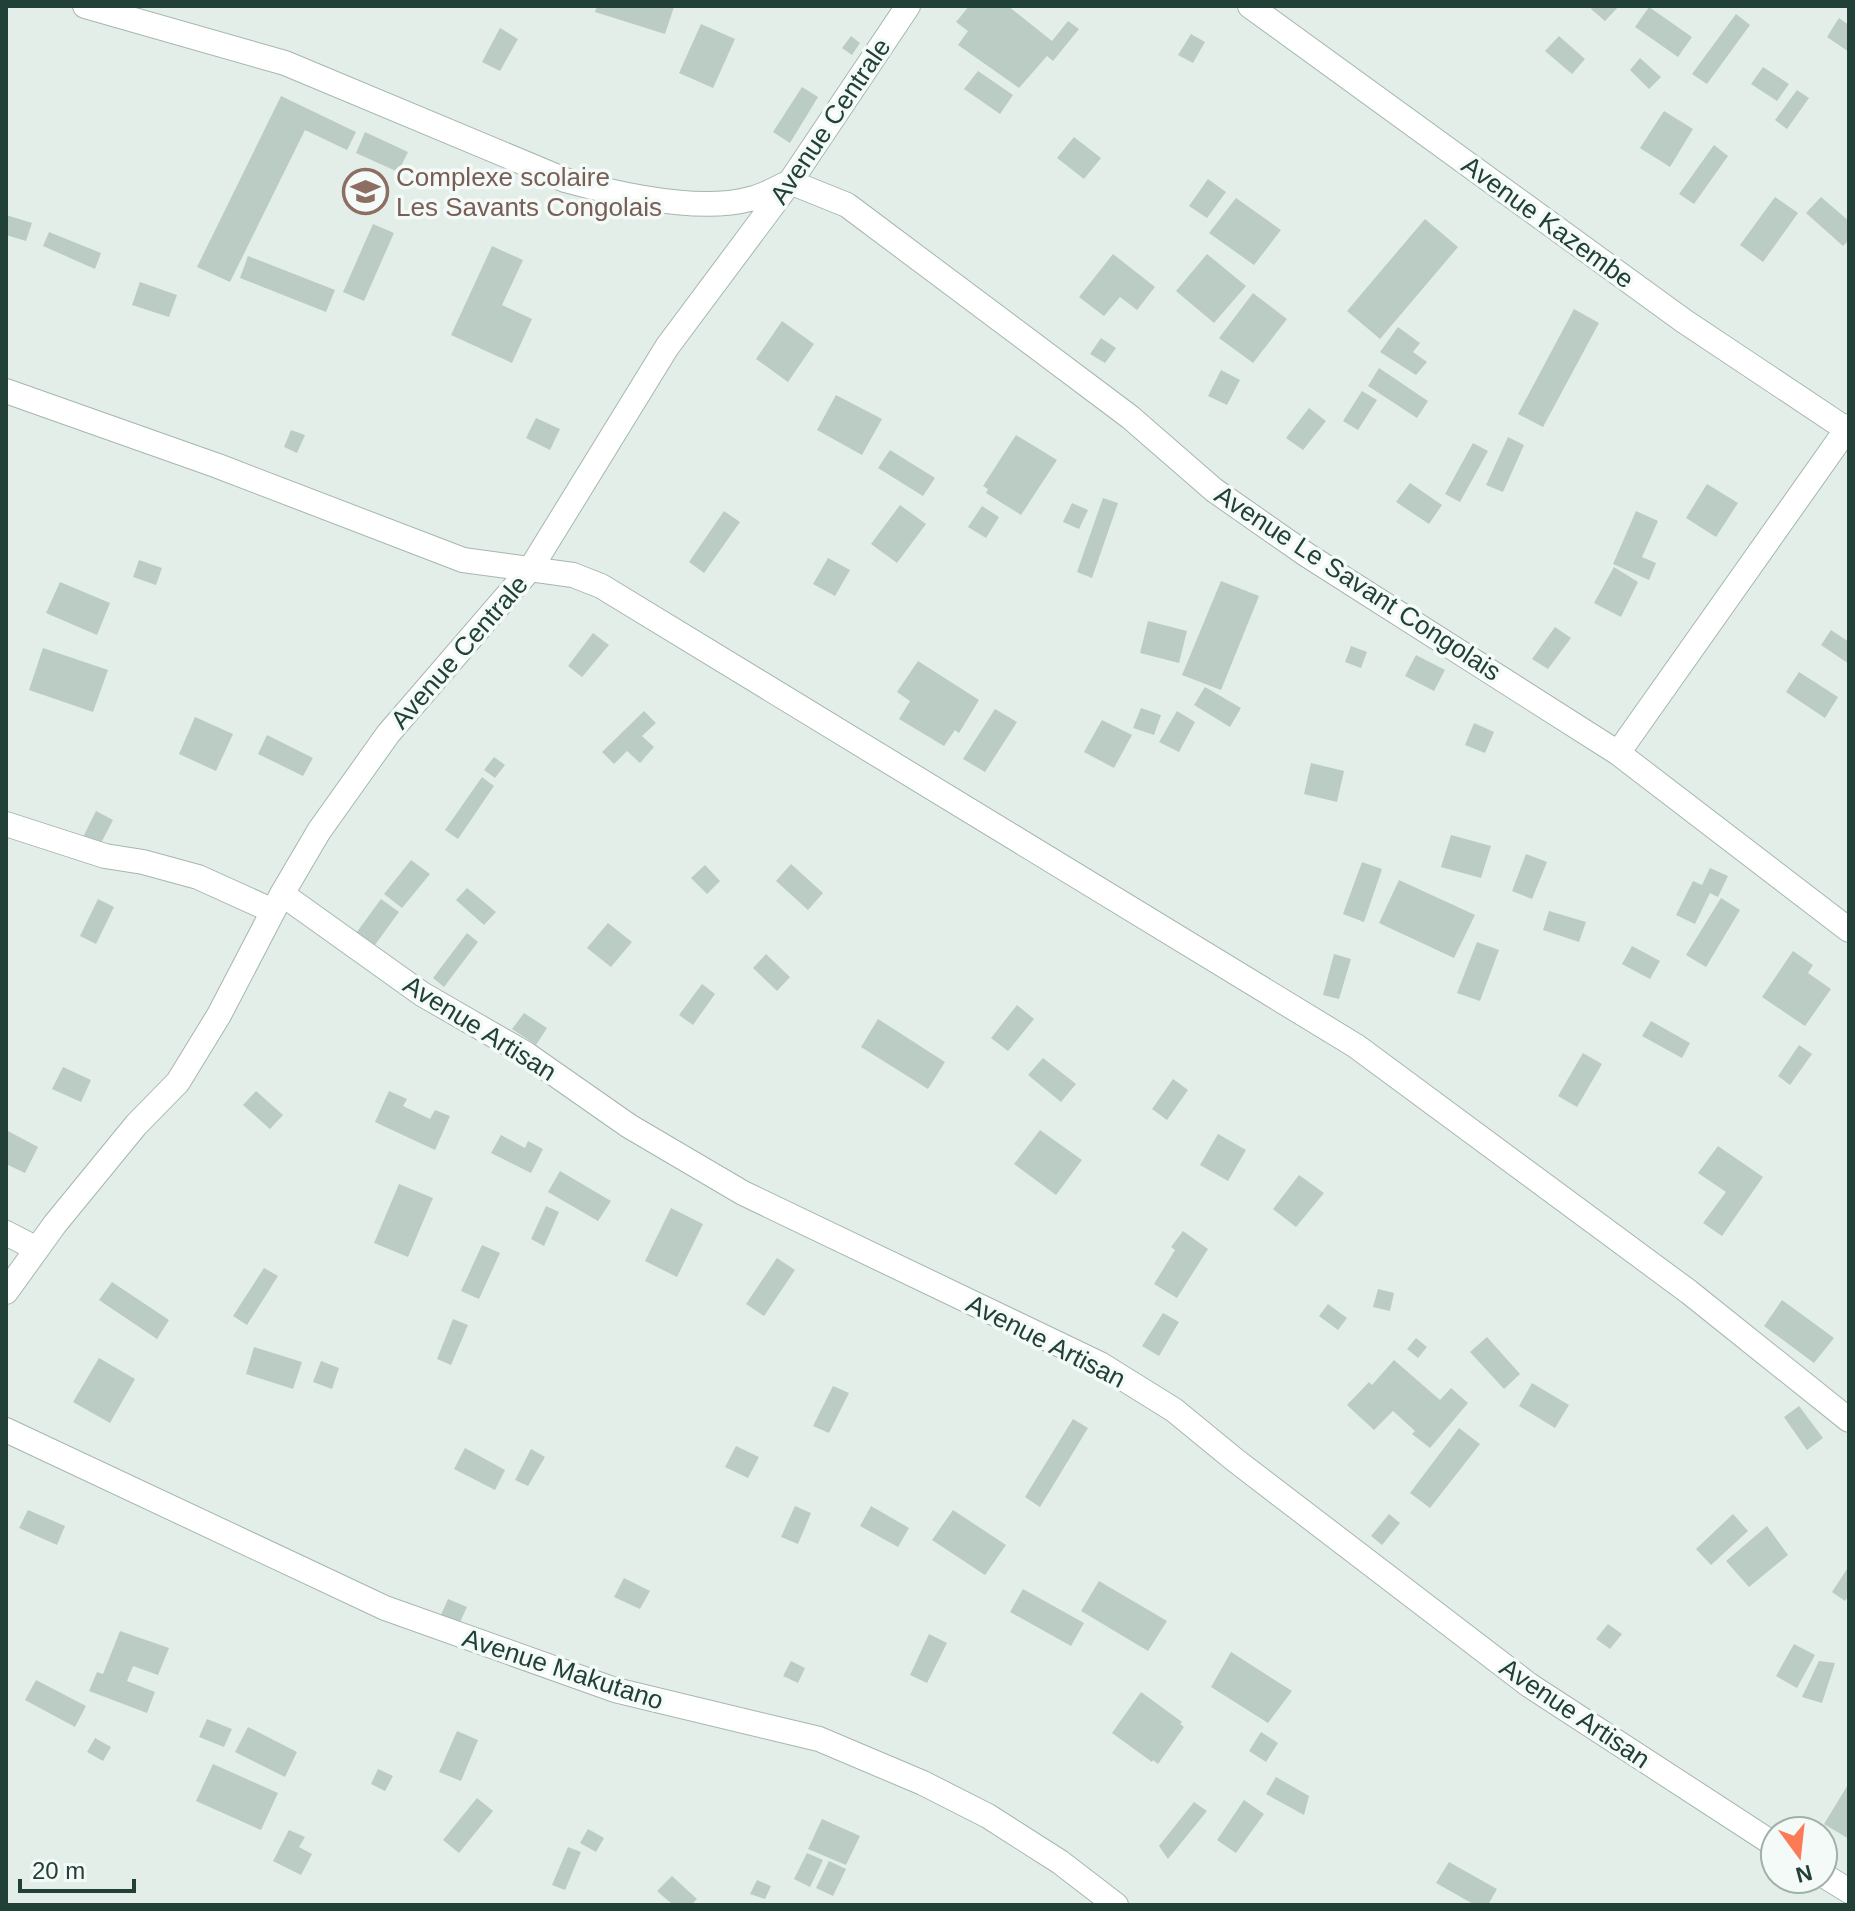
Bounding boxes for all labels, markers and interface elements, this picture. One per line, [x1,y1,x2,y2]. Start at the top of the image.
street label: Avenue Centrale [764,33,896,209]
street label: Avenue Kazembe [1456,150,1640,294]
place label: Complexe scolaire Les Savants Congolais [396,162,662,222]
school or university icon: Complexe scolaire Les Savants Congolais [341,168,389,216]
street label: Avenue Le Savant Congolais [1209,479,1507,687]
street label: Avenue Centrale [384,569,534,735]
street label: Avenue Artisan [398,969,562,1087]
street label: Avenue Artisan [961,1288,1131,1394]
street label: Avenue Makutano [459,1622,667,1716]
street label: Avenue Artisan [1494,1652,1656,1774]
north arrow [1759,1815,1839,1895]
scale bar [20,1843,134,1893]
text: 20 m [32,1857,85,1884]
text: N [1793,1860,1815,1888]

